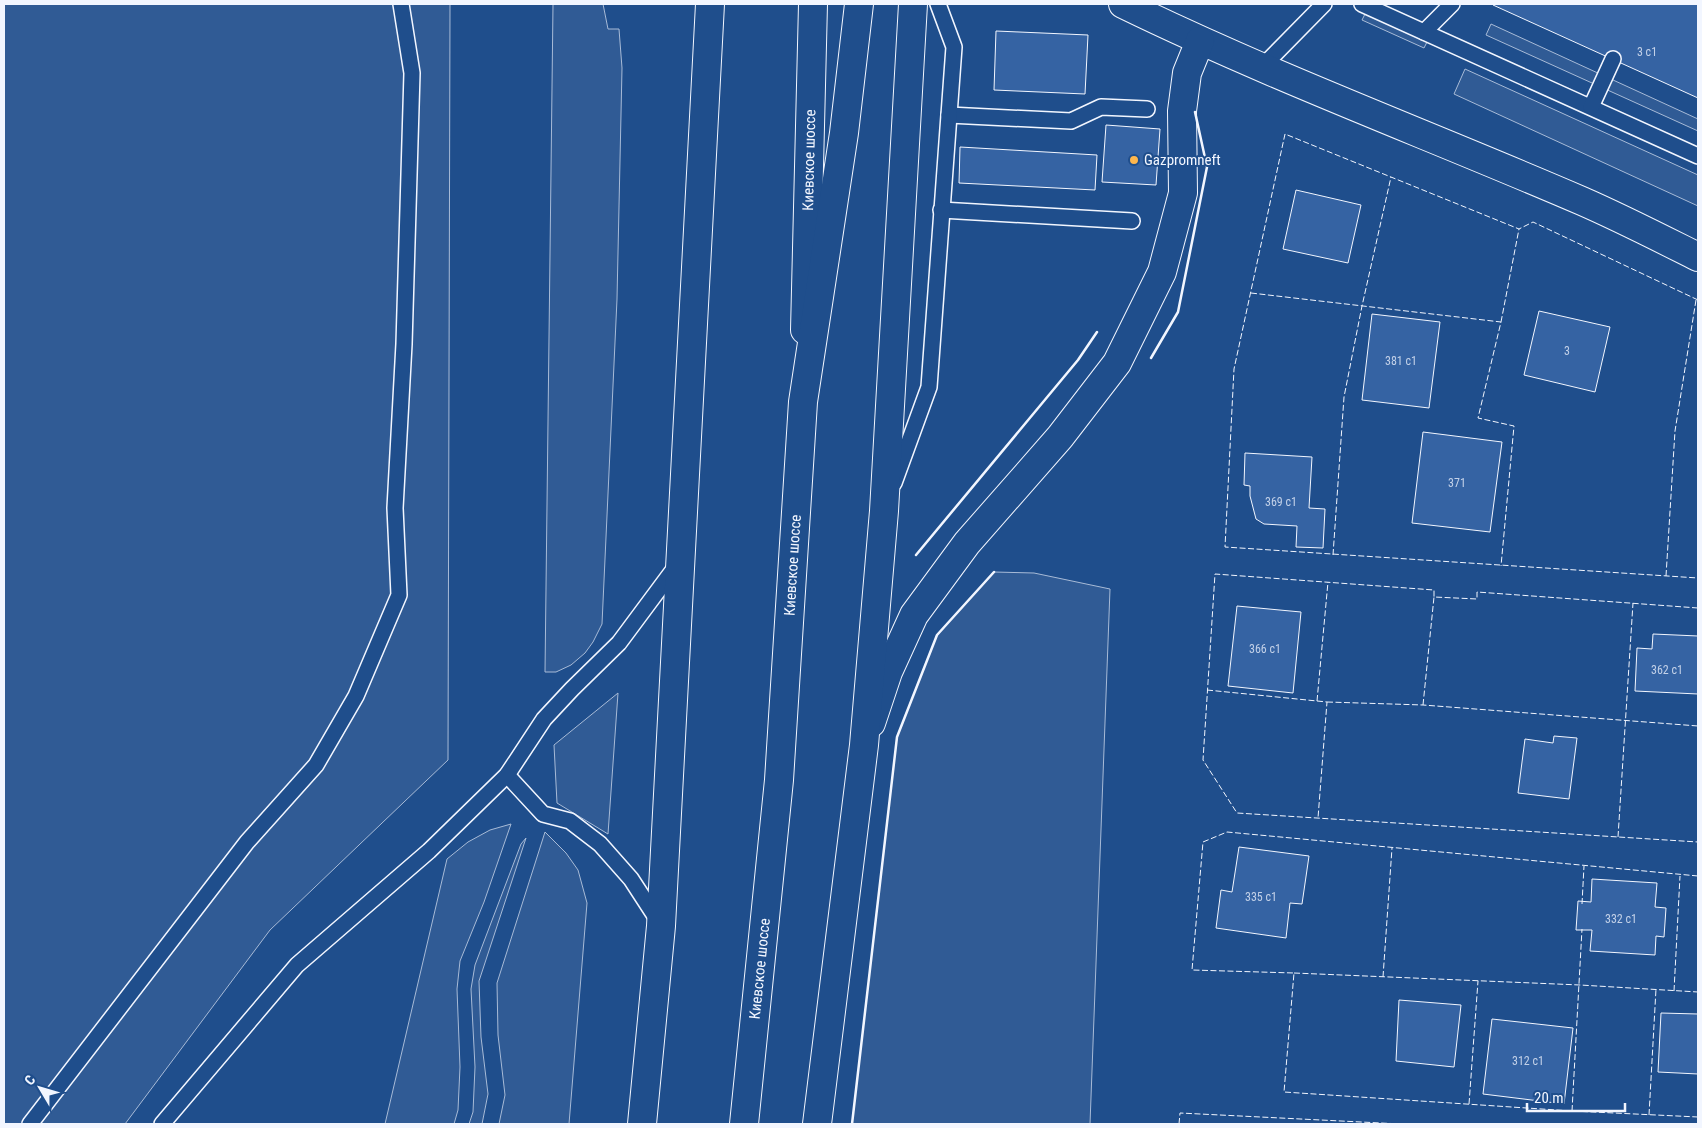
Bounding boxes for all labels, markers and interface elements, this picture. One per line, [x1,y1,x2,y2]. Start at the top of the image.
house number: 3 с1 [1637,45,1657,59]
street label: Киевское шоссе [799,109,819,211]
place label: Gazpromneft [1144,151,1221,169]
marker: Gazpromneft [1128,154,1140,166]
house number: 3 [1564,344,1570,358]
house number: 381 с1 [1385,354,1417,368]
house number: 371 [1448,476,1466,490]
house number: 369 с1 [1265,495,1297,509]
street label: Киевское шоссе [780,514,805,616]
house number: 366 с1 [1249,642,1281,656]
house number: 362 с1 [1651,663,1683,677]
house number: 335 с1 [1245,890,1277,904]
house number: 332 с1 [1605,912,1637,926]
street label: Киевское шоссе [746,917,774,1020]
house number: 312 с1 [1512,1054,1544,1068]
north arrow [15,1063,65,1113]
text: С [21,1072,39,1088]
scale bar [1527,1080,1624,1112]
text: 20 m [1534,1089,1564,1107]

